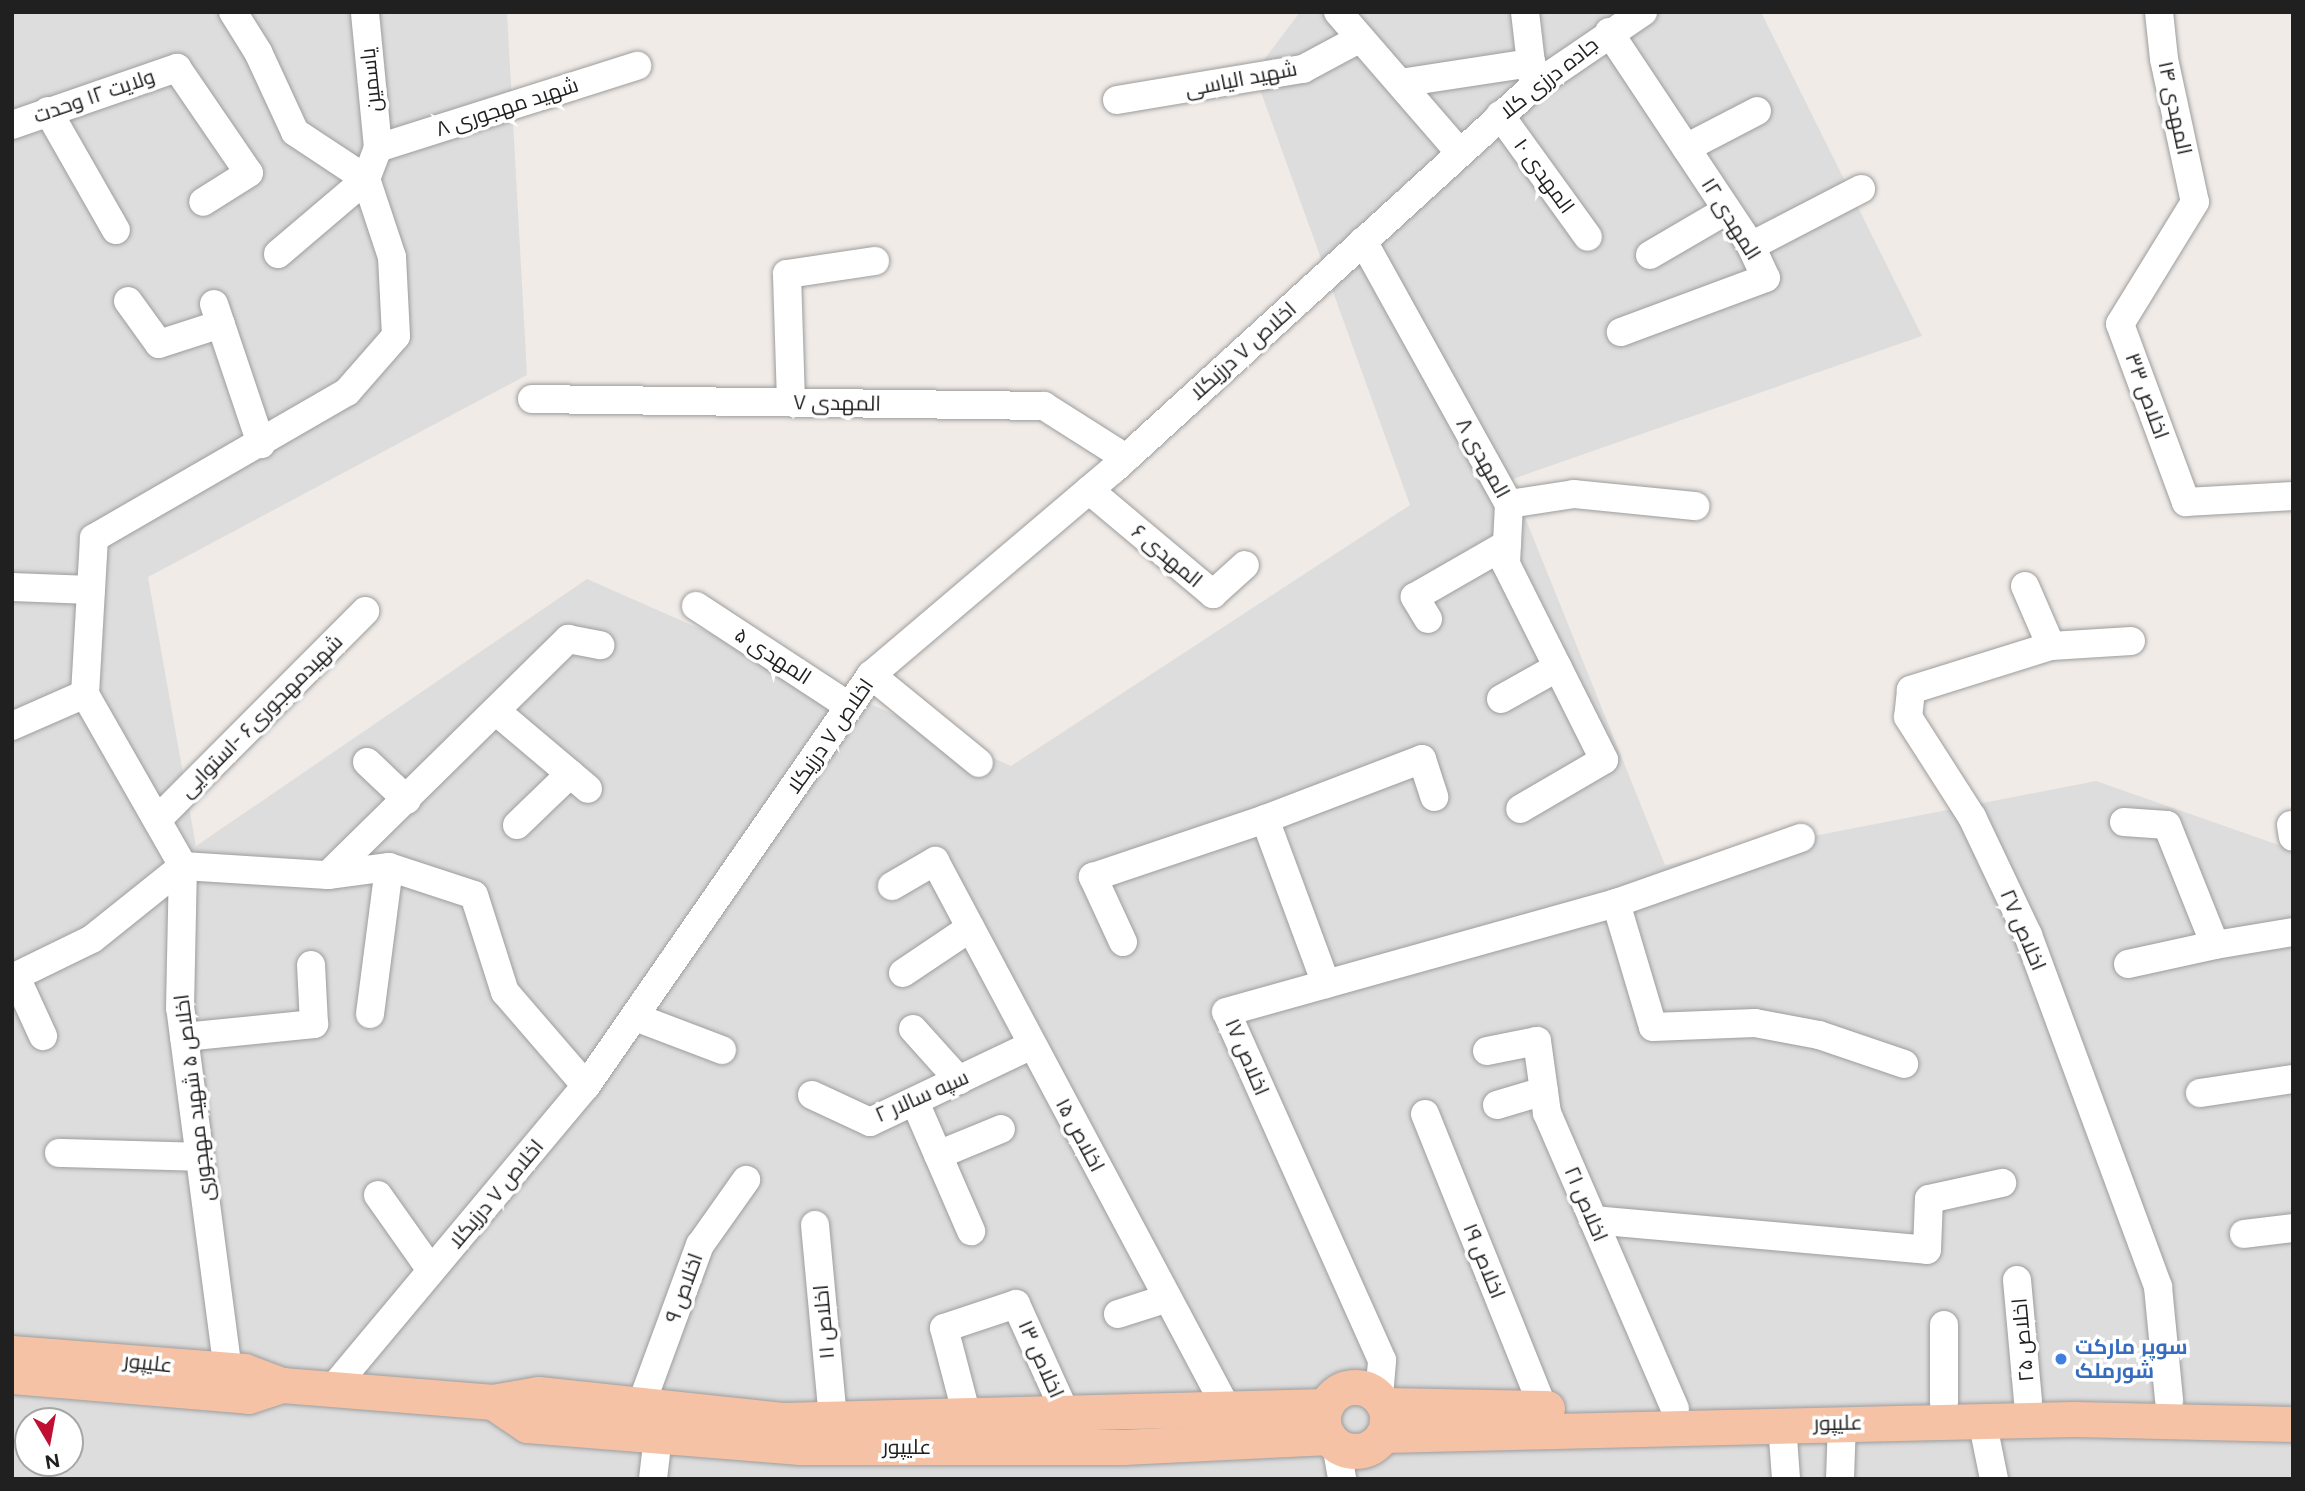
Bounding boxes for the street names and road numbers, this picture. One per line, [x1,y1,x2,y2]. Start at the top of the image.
street label: جاده درزی کلا [1495,32,1603,124]
street label: یاسمین [355,47,387,113]
street label: شهید الیاسی [1183,56,1299,102]
street label: المهدی ۱۴ [2153,59,2197,157]
street label: ولایت ۱۲ وحدت [30,63,158,129]
street label: شهید مهجوری ۸ [432,72,582,142]
street label: المهدی ۱۰ [1508,134,1580,218]
street label: المهدی ۱۲ [1696,173,1766,265]
street label: اخلاص ۷ درزیکلا [1185,297,1301,405]
street label: اخلاص ۳۳ [2120,349,2174,443]
street label: المهدی ۷ [793,390,881,416]
street label: المهدی ۸ [1451,413,1515,503]
street label: المهدی ۶ [1126,519,1208,593]
street label: المهدی ۵ [730,622,816,690]
street label: شهیدمهجوری۶ -استوایی [174,629,348,803]
street label: اخلاص ۷ درزیکلا [781,674,879,798]
street label: اخلاص ۲۷ [1995,886,2051,974]
street label: اخلاص ۵ شهید مهجوری [169,993,219,1203]
street label: اخلاص ۱۷ [1220,1015,1274,1099]
street label: سپه سالار ۲ [871,1064,973,1128]
street label: اخلاص ۱۵ [1050,1094,1110,1176]
street label: اخلاص ۷ درزیکلا [443,1134,549,1254]
street label: اخلاص ۲۱ [1559,1163,1613,1245]
street label: اخلاص ۱۹ [1458,1220,1510,1302]
street label: اخلاص ۹ [660,1250,708,1326]
street label: اخلاص ۱۱ [808,1284,840,1360]
street label: اخلاص ۲۵ [2007,1297,2039,1383]
street label: اخلاص ۱۳ [1013,1316,1069,1402]
street label: علیپور [122,1348,174,1378]
street label: علیپور [1813,1410,1863,1436]
street label: علیپور [883,1434,931,1460]

